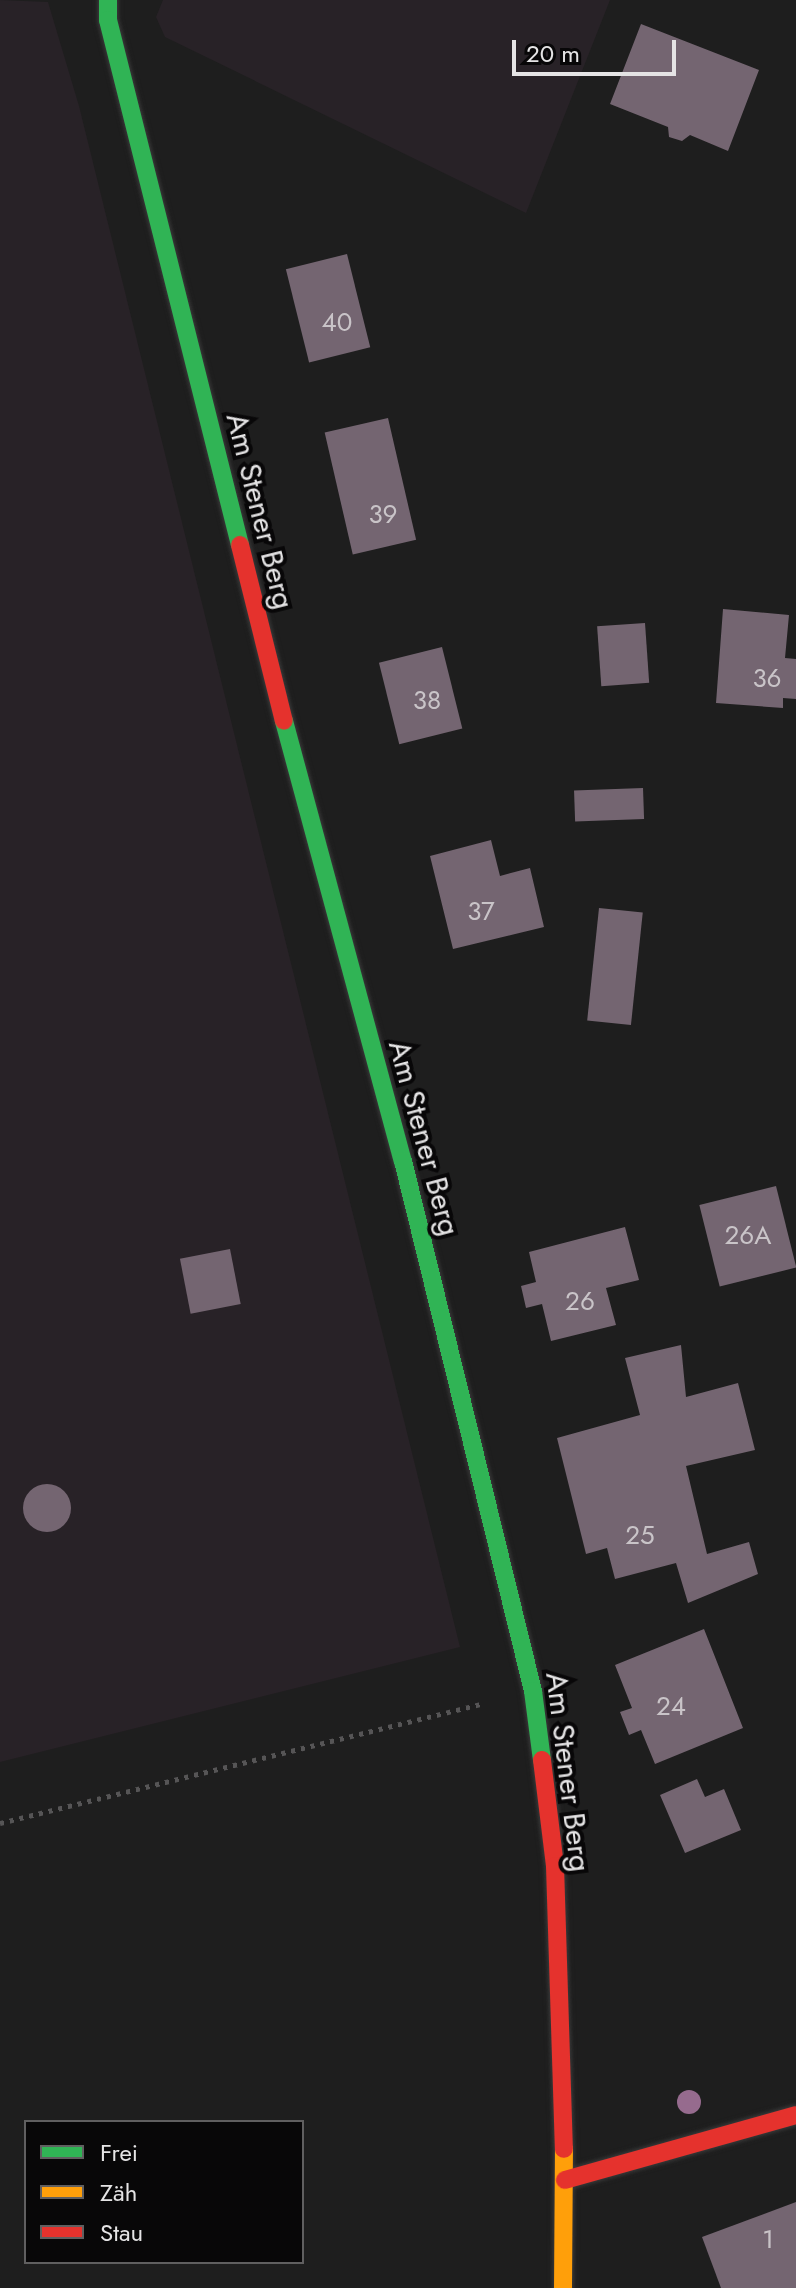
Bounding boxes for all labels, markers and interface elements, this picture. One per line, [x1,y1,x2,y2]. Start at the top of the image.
scale bar [516,24,680,74]
text: 20 m [526,36,580,71]
house number: 40 [322,307,352,339]
street label: Am Stener Berg [218,409,302,613]
house number: 39 [368,499,398,531]
house number: 36 [752,663,782,695]
house number: 38 [413,685,441,717]
house number: 37 [467,896,495,928]
street label: Am Stener Berg [381,1036,467,1240]
house number: 26A [725,1220,771,1252]
house number: 26 [565,1286,595,1318]
house number: 25 [625,1520,655,1552]
street label: Am Stener Berg [538,1670,598,1874]
house number: 24 [656,1691,686,1723]
legend [24,2120,304,2264]
text: Frei [100,2135,138,2170]
text: Zäh [100,2175,137,2210]
text: Stau [100,2215,143,2250]
house number: 1 [762,2224,774,2256]

